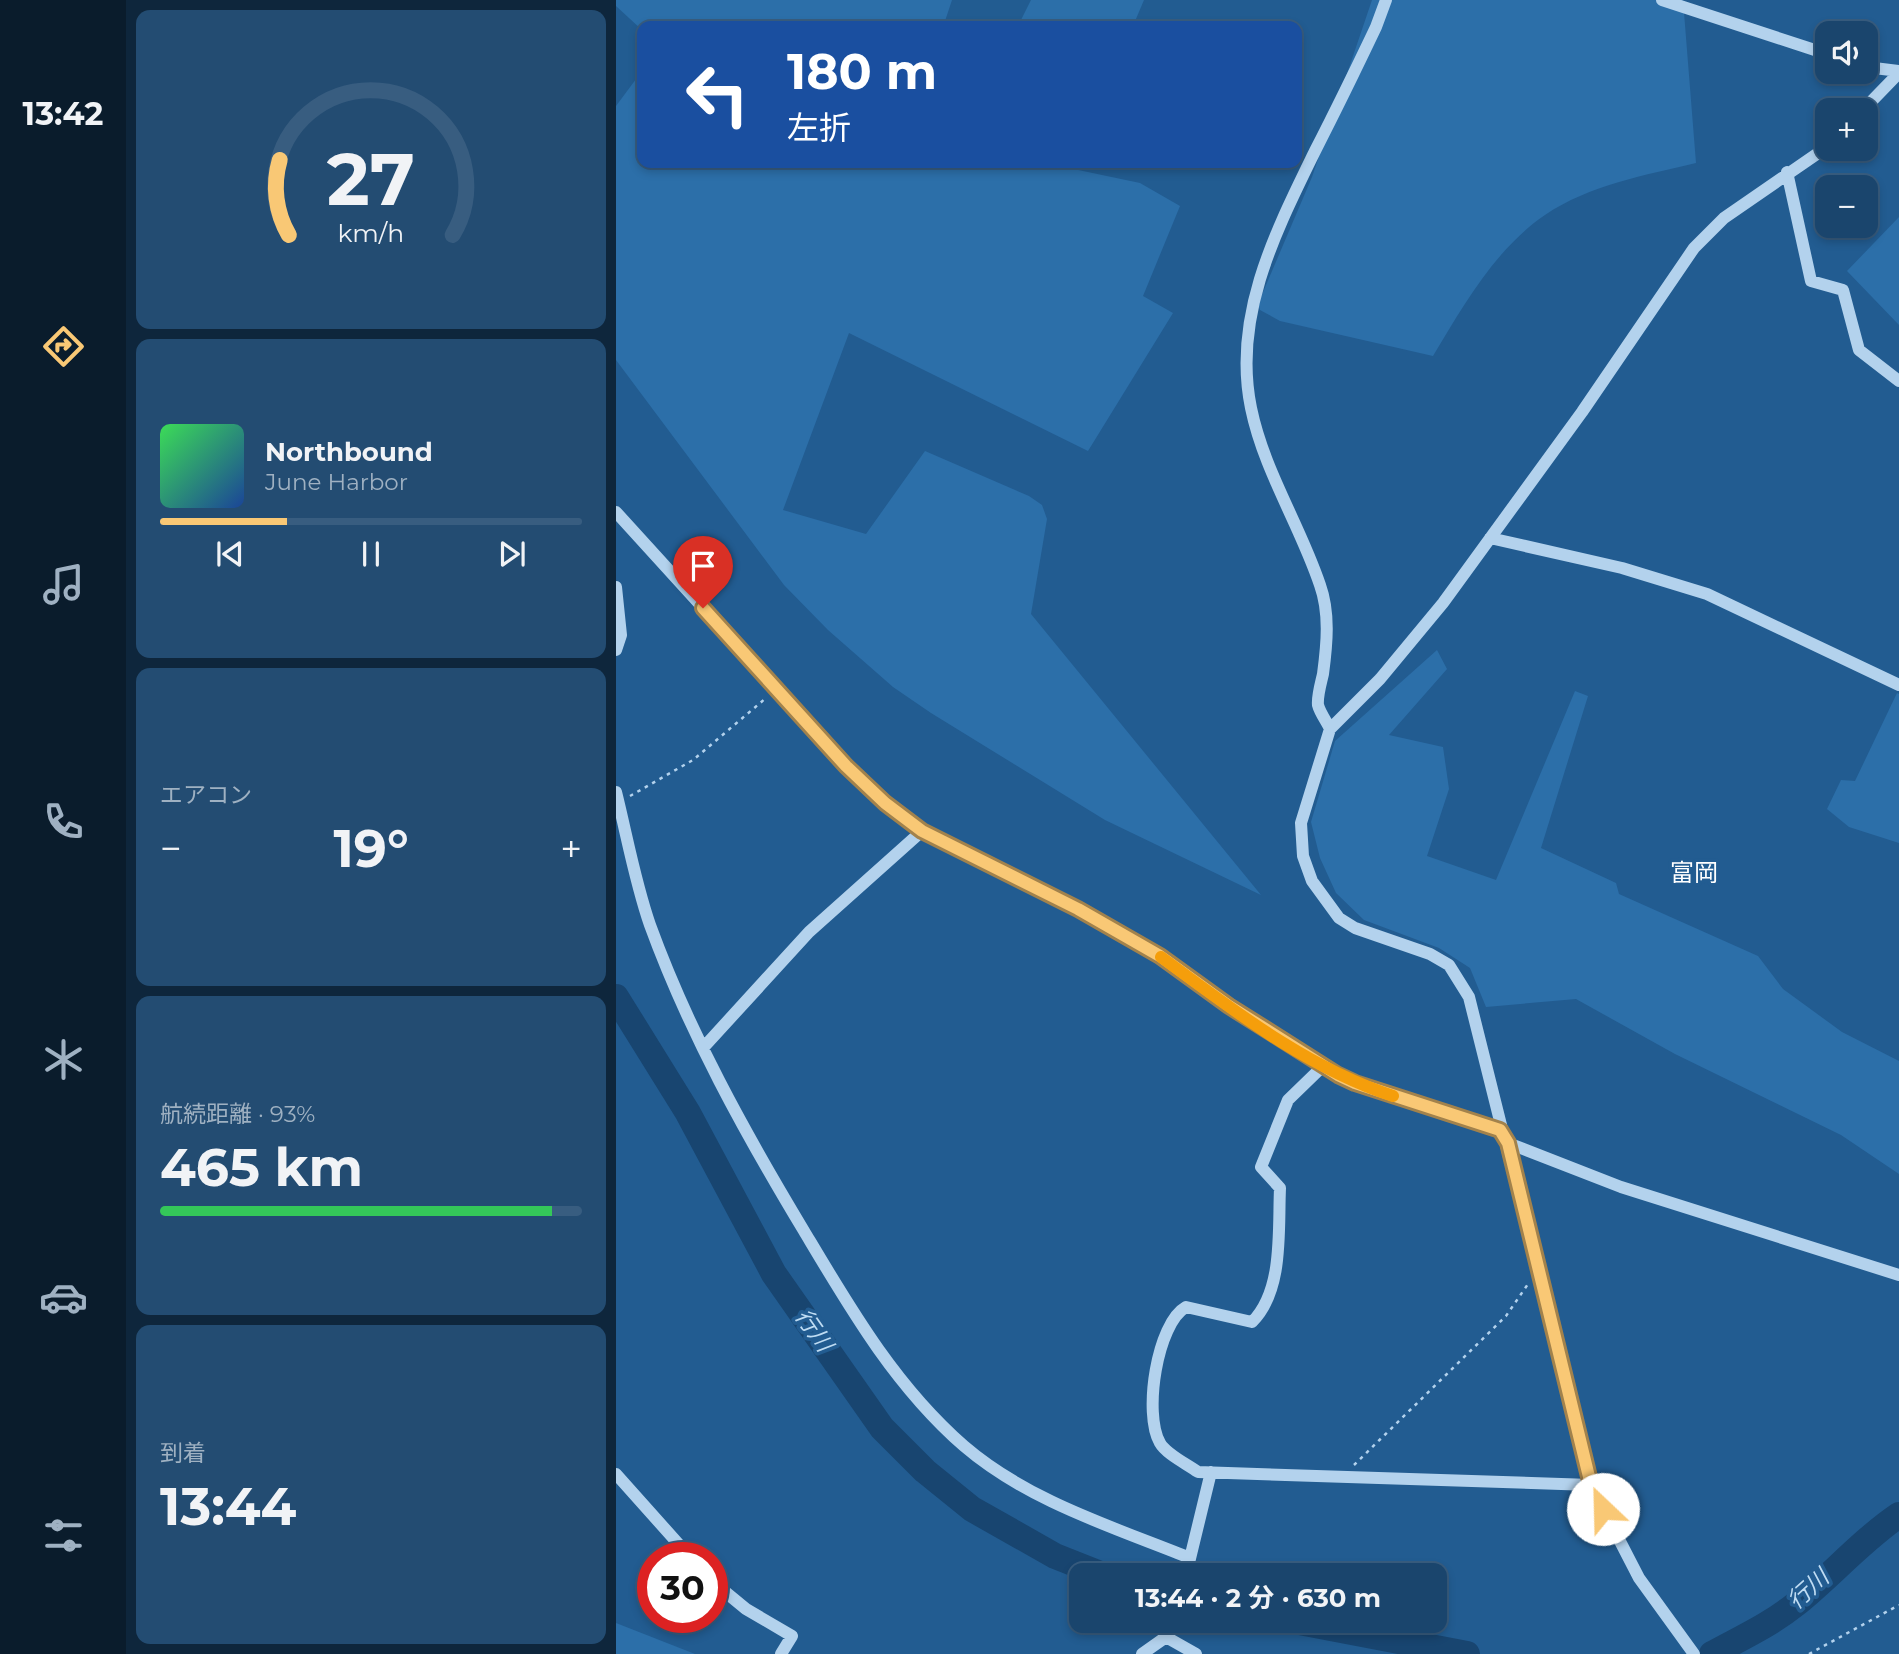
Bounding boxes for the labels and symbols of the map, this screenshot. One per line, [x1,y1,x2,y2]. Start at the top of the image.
pin [673,536,733,608]
district label: 富岡 [1670,858,1718,887]
water label: 行川 [789,1303,840,1359]
position arrow [1566,1472,1640,1546]
speed limit sign: 30 [637,1542,728,1633]
water label: 行川 [1782,1561,1837,1615]

